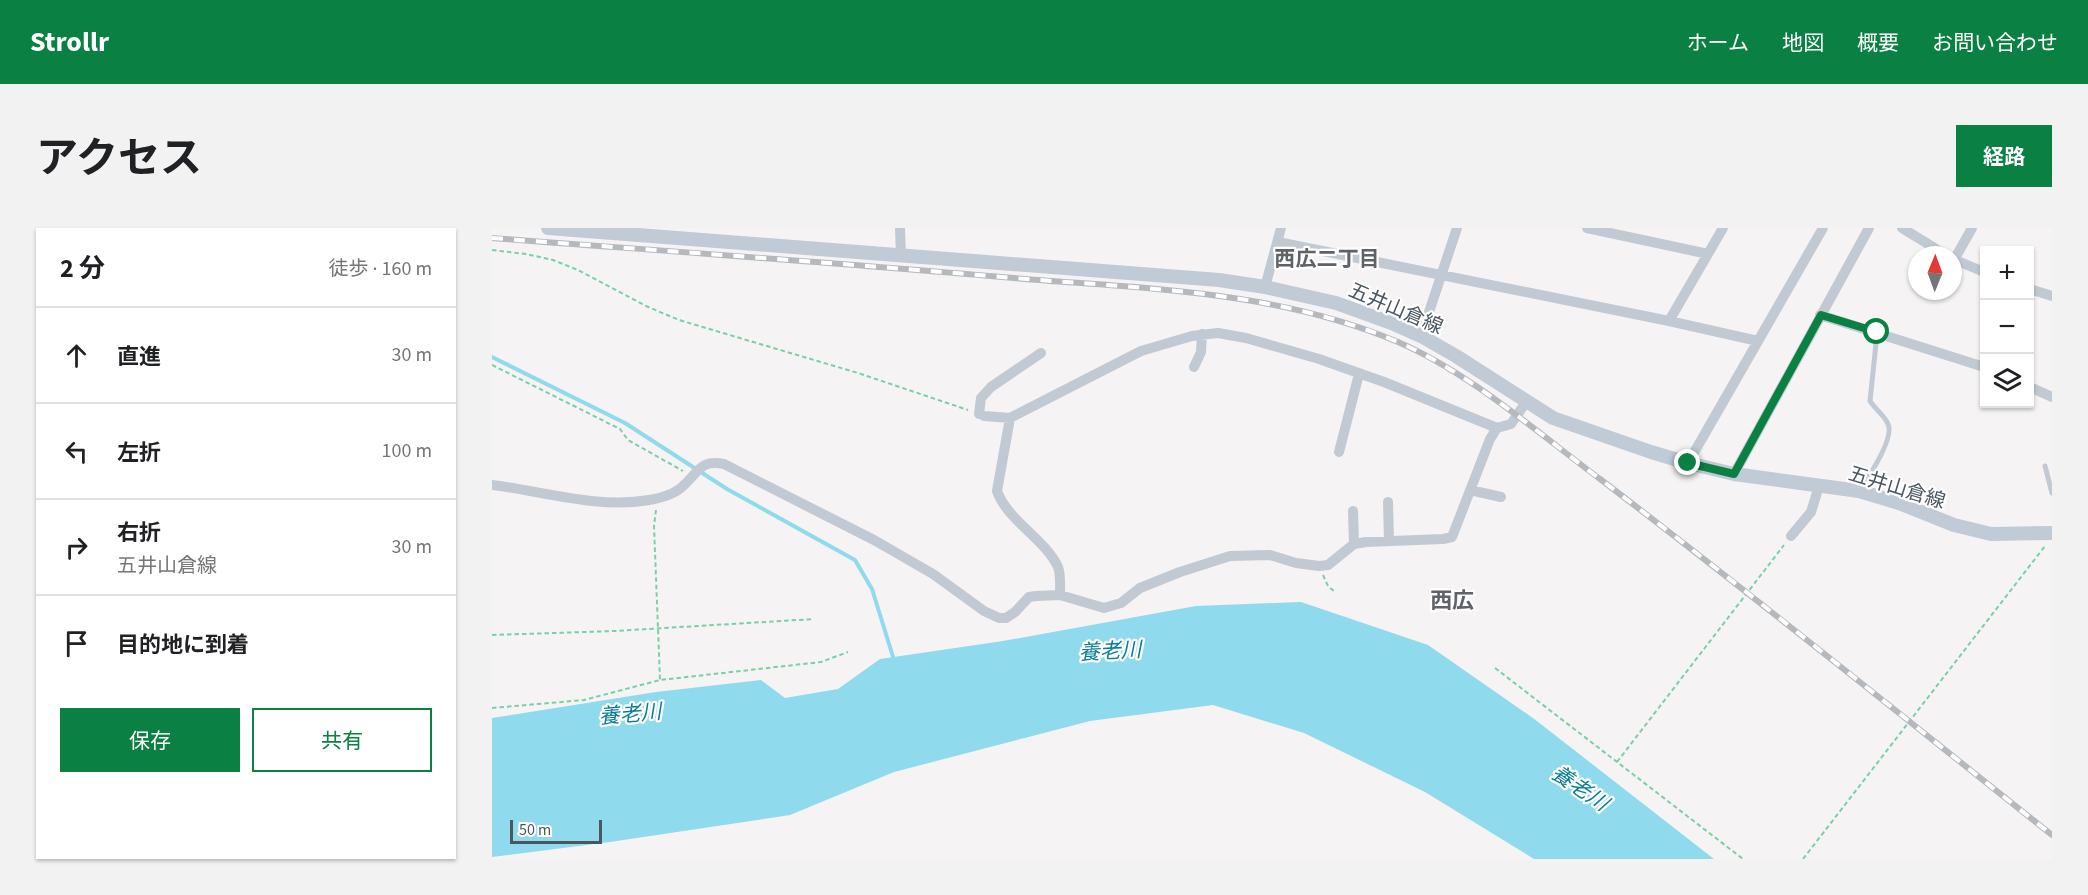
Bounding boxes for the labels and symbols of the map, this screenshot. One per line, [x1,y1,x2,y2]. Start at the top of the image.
district label: 西広二丁目 [1275,244,1380,274]
north arrow [1908,246,1962,300]
street label: 五井山倉線 [1344,276,1447,341]
route start [1863,318,1889,344]
route end [1674,449,1700,475]
street label: 五井山倉線 [1845,460,1949,516]
district label: 西広 [1430,585,1474,617]
water label: 養老川 [1078,634,1144,668]
water label: 養老川 [597,696,665,732]
water label: 養老川 [1545,758,1616,819]
scale bar [510,817,602,844]

